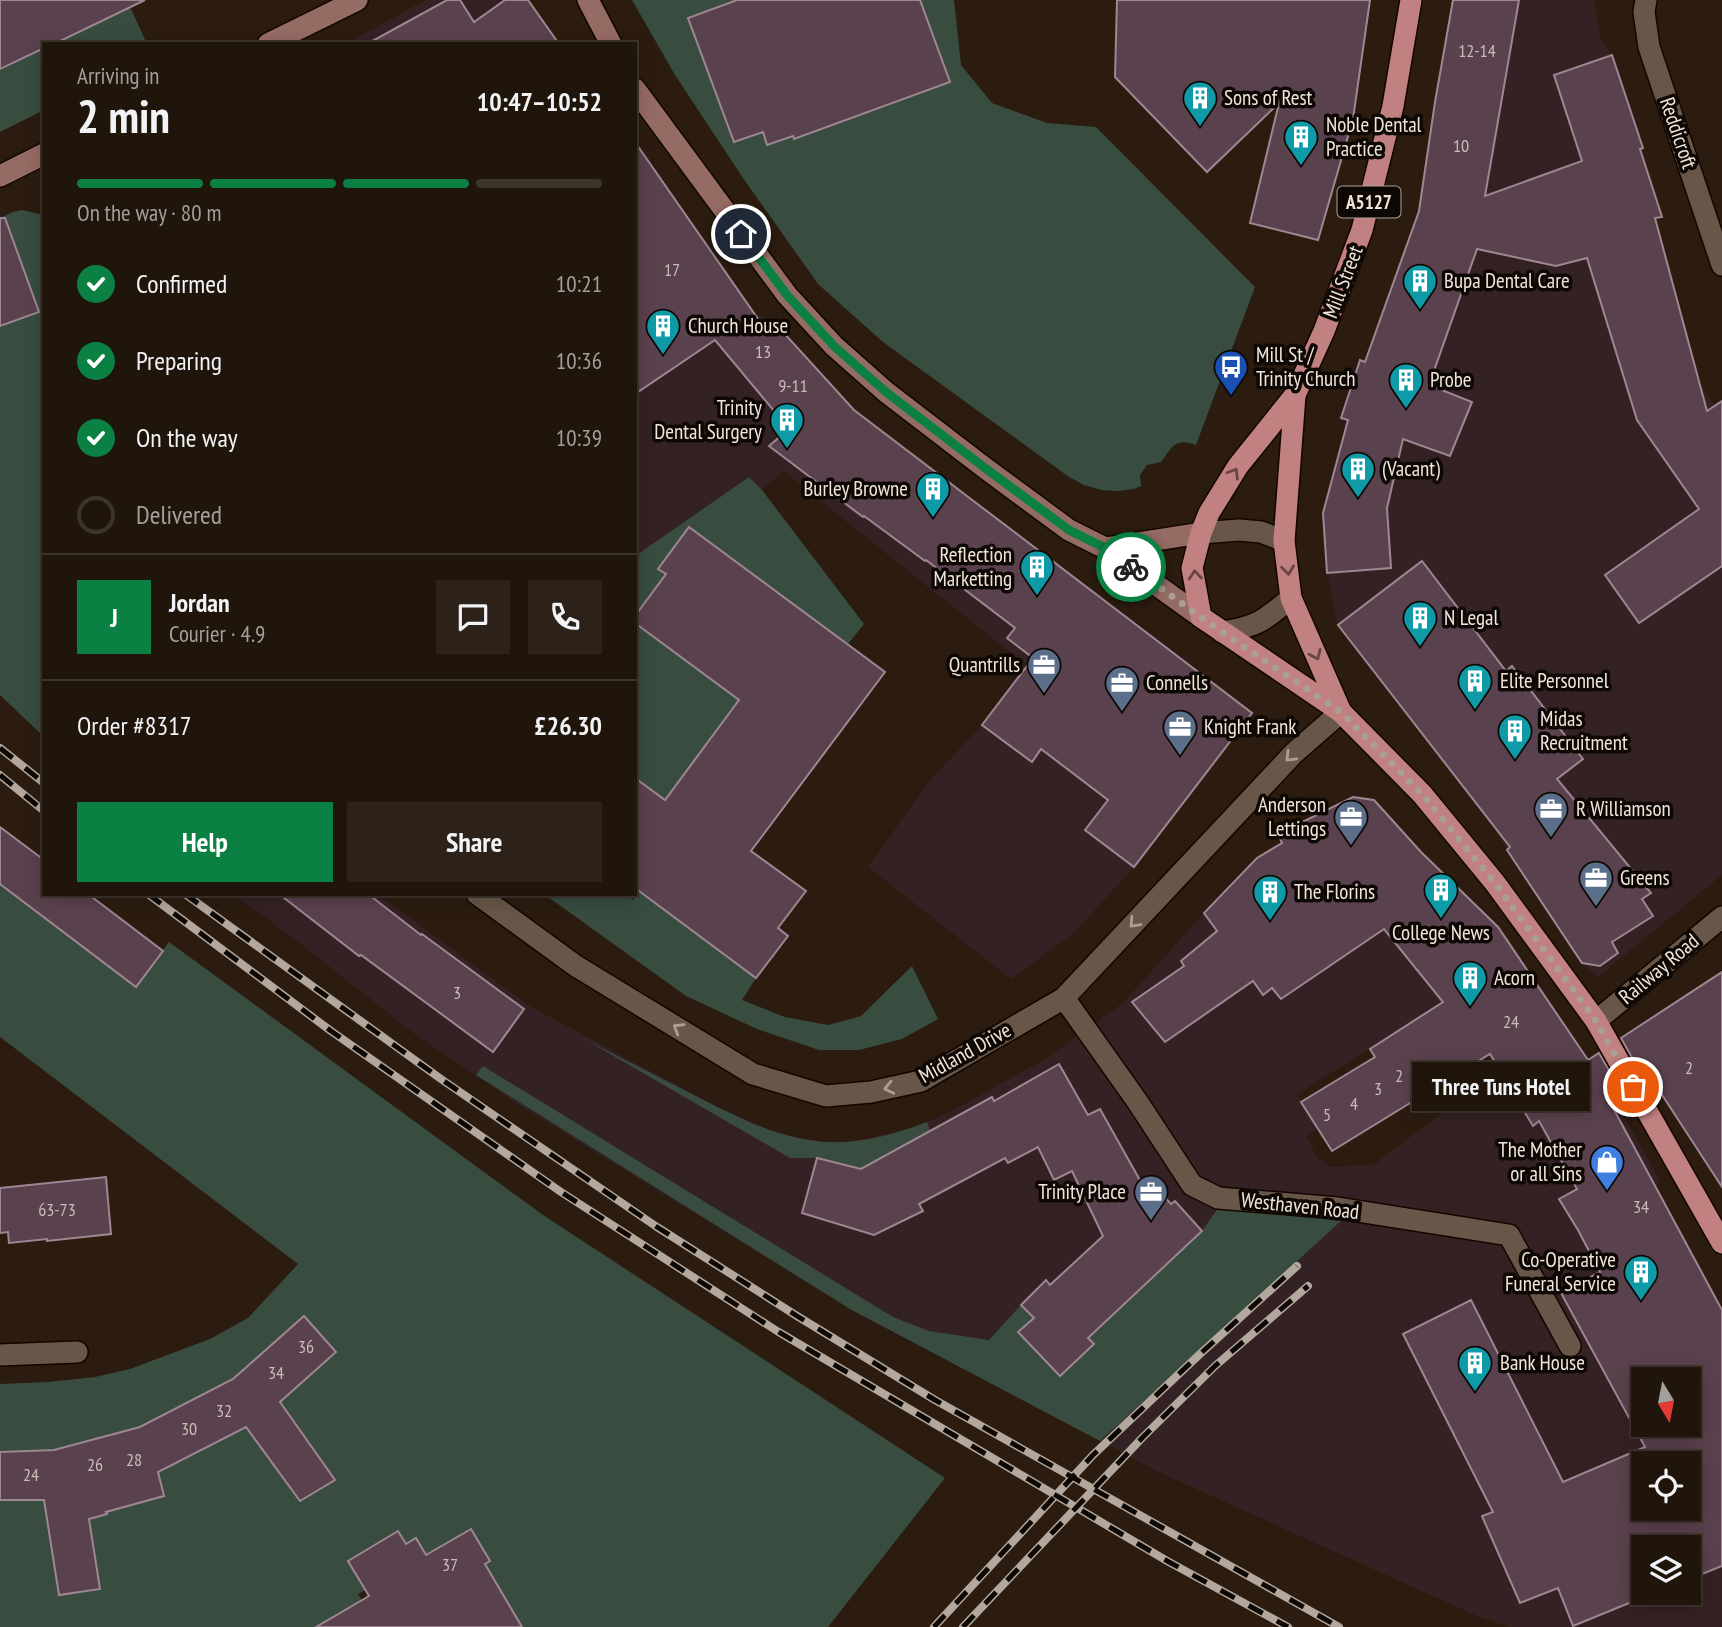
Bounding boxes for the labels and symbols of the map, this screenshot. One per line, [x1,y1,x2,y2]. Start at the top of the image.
house number: 12-14 [1458,39,1496,62]
building icon: Sons of Rest [1181,79,1219,128]
place label: Sons of Rest [1224,84,1313,111]
street label: Reddicroft [1654,94,1703,172]
place label: Noble Dental Practice [1326,111,1422,162]
building icon: Noble Dental Practice [1282,118,1320,167]
house number: 10 [1453,134,1469,157]
road number: A5127 [1338,186,1400,218]
pin [711,204,771,264]
street label: Mill Street [1316,241,1369,322]
house number: 17 [664,258,680,281]
building icon: Bupa Dental Care [1401,262,1439,311]
place label: Bupa Dental Care [1444,267,1570,294]
building icon: Church House [644,307,682,356]
place label: Church House [688,312,788,339]
house number: 13 [755,340,771,363]
place label: Mill St / Trinity Church [1256,341,1356,392]
bus stop icon: Mill St / Trinity Church [1212,348,1250,397]
building icon: Probe [1387,361,1425,410]
place label: Probe [1430,366,1472,393]
house number: 9-11 [778,374,808,397]
place label: Trinity Dental Surgery [654,394,762,445]
building icon: Trinity Dental Surgery [768,401,806,450]
building icon: (Vacant) [1339,450,1377,499]
place label: (Vacant) [1382,455,1440,482]
one-way arrow [1225,468,1238,481]
building icon: Burley Browne [914,470,952,519]
place label: Burley Browne [803,475,908,502]
courier [1096,532,1166,602]
place label: Reflection Marketting [933,541,1012,592]
building icon: Reflection Marketting [1018,548,1056,597]
one-way arrow [1280,564,1295,575]
one-way arrow [1188,569,1203,580]
building icon: N Legal [1401,599,1439,648]
place label: N Legal [1444,604,1499,631]
office icon: Quantrills [1025,646,1063,695]
one-way arrow [1308,648,1322,660]
place label: Quantrills [949,651,1020,678]
building icon: Elite Personnel [1456,662,1494,711]
office icon: Connells [1103,664,1141,713]
place label: Elite Personnel [1500,667,1609,694]
place label: Connells [1146,669,1208,696]
place label: Midas Recruitment [1540,705,1628,756]
office icon: Knight Frank [1161,708,1199,757]
building icon: Midas Recruitment [1496,712,1534,761]
place label: Knight Frank [1204,713,1296,740]
one-way arrow [1285,749,1298,762]
office icon: R Williamson [1532,790,1570,839]
place label: Anderson Lettings [1258,791,1326,842]
place label: R Williamson [1576,795,1671,822]
office icon: Anderson Lettings [1332,798,1370,847]
office icon: Greens [1577,859,1615,908]
place label: Greens [1620,864,1670,891]
building icon: College News [1422,871,1460,920]
building icon: The Florins [1251,873,1289,922]
place label: The Florins [1294,878,1375,905]
one-way arrow [1130,915,1143,928]
place label: College News [1392,919,1490,946]
street label: Railway Road [1613,927,1704,1010]
building icon: Acorn [1451,959,1489,1008]
place label: Acorn [1494,964,1535,991]
house number: 3 [453,981,461,1004]
house number: 24 [1503,1010,1519,1033]
street label: Midland Drive [914,1016,1016,1089]
one-way arrow [672,1024,685,1037]
house number: 2 [1685,1056,1693,1079]
pin [1603,1057,1663,1117]
callout: Three Tuns Hotel [1412,1062,1591,1112]
house number: 2 [1395,1064,1403,1087]
house number: 3 [1374,1077,1382,1100]
one-way arrow [883,1080,895,1094]
house number: 4 [1350,1092,1358,1115]
house number: 5 [1323,1103,1331,1126]
place label: The Mother or all Sins [1498,1136,1582,1187]
shop icon: The Mother or all Sins [1588,1143,1626,1192]
office icon: Trinity Place [1132,1173,1170,1222]
place label: Trinity Place [1038,1178,1126,1205]
street label: Westhaven Road [1240,1186,1361,1225]
house number: 34 [1633,1195,1649,1218]
house number: 63-73 [38,1198,76,1221]
place label: Co-Operative Funeral Service [1505,1246,1616,1297]
building icon: Co-Operative Funeral Service [1622,1253,1660,1302]
house number: 36 [298,1335,314,1358]
building icon: Bank House [1456,1344,1494,1393]
place label: Bank House [1500,1349,1585,1376]
house number: 34 [268,1361,284,1384]
north arrow [1631,1367,1701,1437]
house number: 32 [216,1399,232,1422]
house number: 30 [181,1417,197,1440]
house number: 28 [126,1448,142,1471]
house number: 26 [87,1453,103,1476]
house number: 24 [23,1463,39,1486]
house number: 37 [442,1553,458,1576]

